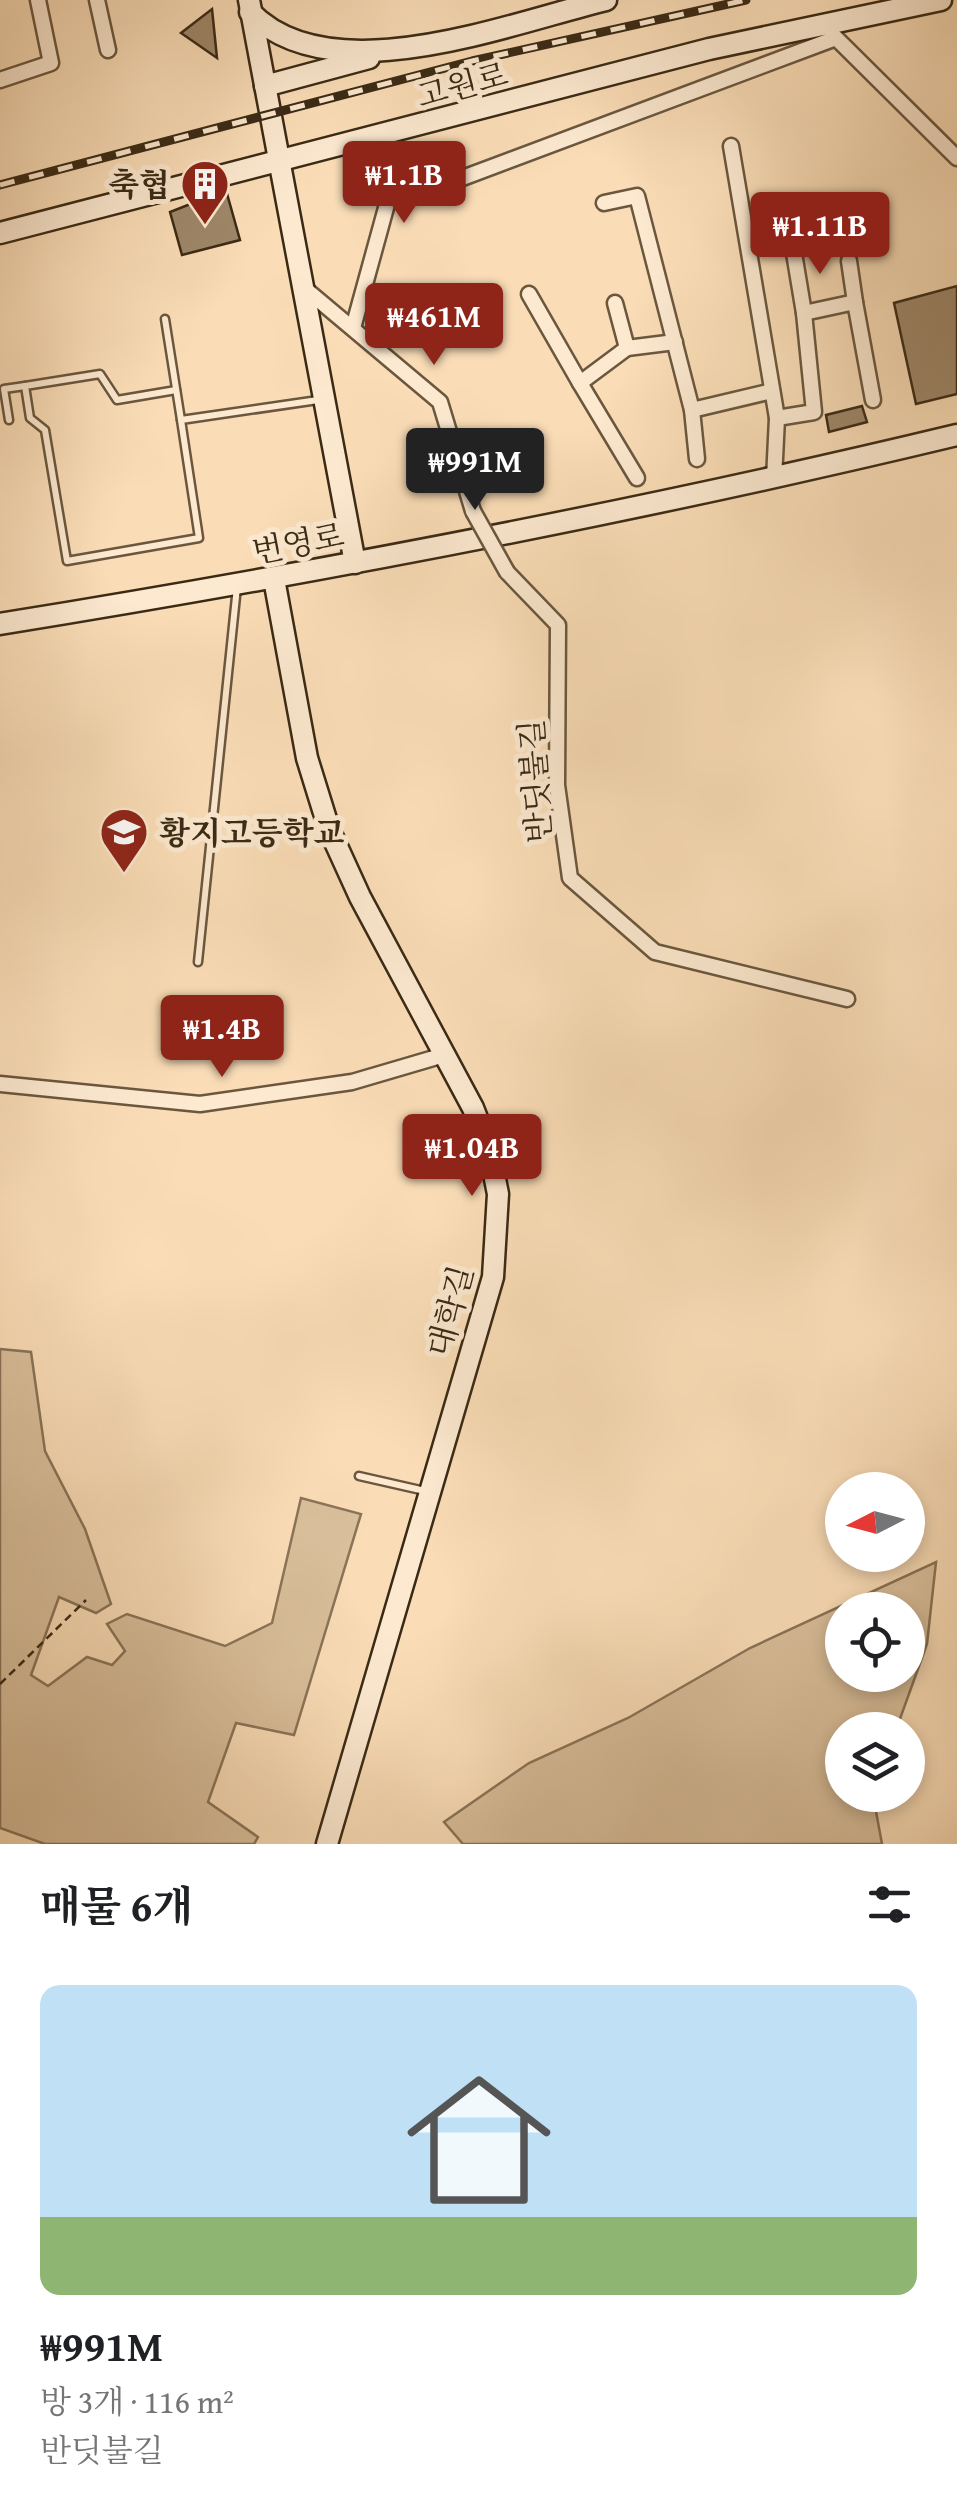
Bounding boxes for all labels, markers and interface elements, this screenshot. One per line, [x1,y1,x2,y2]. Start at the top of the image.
street label: 고원로 [411,50,513,120]
pin: ₩1.1B [334,141,474,226]
text: ₩1.1B [365,150,443,197]
building icon: 축협 [179,158,231,226]
place label: 축협 [108,161,170,208]
pin: ₩1.11B [739,192,901,277]
text: ₩1.11B [772,201,868,248]
pin: ₩461M [364,283,504,368]
text: ₩461M [387,292,481,339]
pin: ₩991M [405,428,545,513]
text: ₩991M [428,437,522,484]
street label: 번영로 [248,511,348,575]
street label: 반딧불길 [507,718,563,844]
school or university icon: 황지고등학교 [98,806,150,874]
place label: 황지고등학교 [159,809,345,856]
pin: ₩1.4B [152,995,292,1080]
text: ₩1.4B [183,1004,261,1051]
pin: ₩1.04B [391,1114,553,1199]
text: ₩1.04B [424,1123,520,1170]
street label: 대학길 [415,1260,485,1362]
north arrow [825,1472,925,1572]
map controls [825,1472,925,1812]
button: locate [825,1592,925,1692]
button: layers [825,1712,925,1812]
text: 매물 6개 [40,1875,193,1936]
icon: filters [862,1877,917,1932]
icon: home [389,2050,569,2230]
text: ₩991M [40,2315,163,2376]
text: 방 3개 · 116 m² [40,2378,234,2425]
text: 반딧불길 [40,2427,164,2474]

